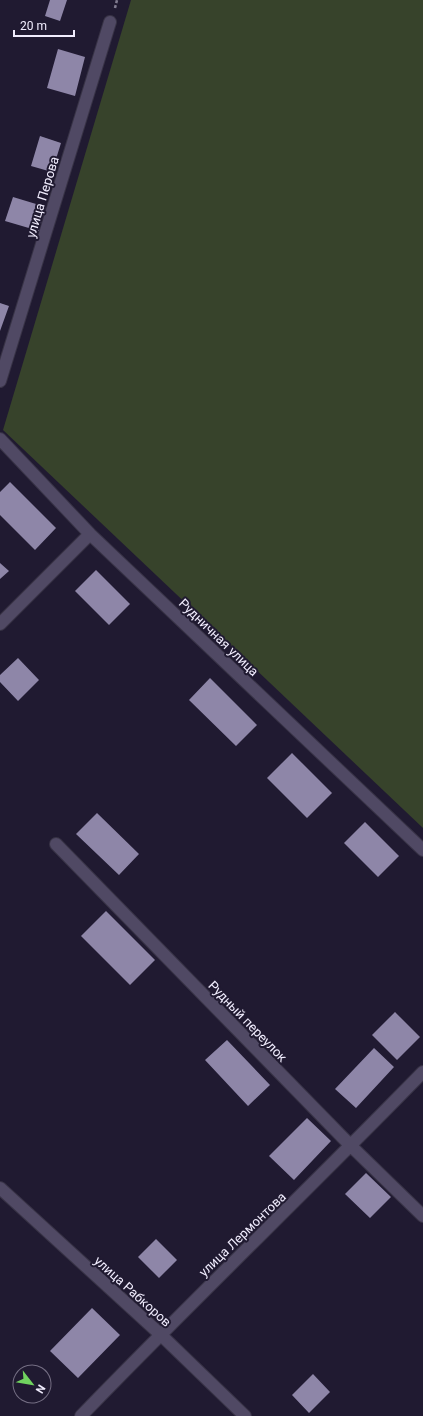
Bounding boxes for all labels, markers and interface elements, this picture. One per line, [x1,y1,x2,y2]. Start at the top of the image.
scale bar [14,12,74,38]
text: 20 m [20,19,47,33]
street label: улица Перова [23,155,62,240]
street label: Рудничная улица [176,596,261,679]
street label: Рудный переулок [205,978,290,1065]
street label: улица Лермонтова [196,1189,289,1280]
street label: улица Рабкоров [91,1253,174,1330]
north arrow [12,1364,52,1404]
text: N [32,1382,48,1396]

